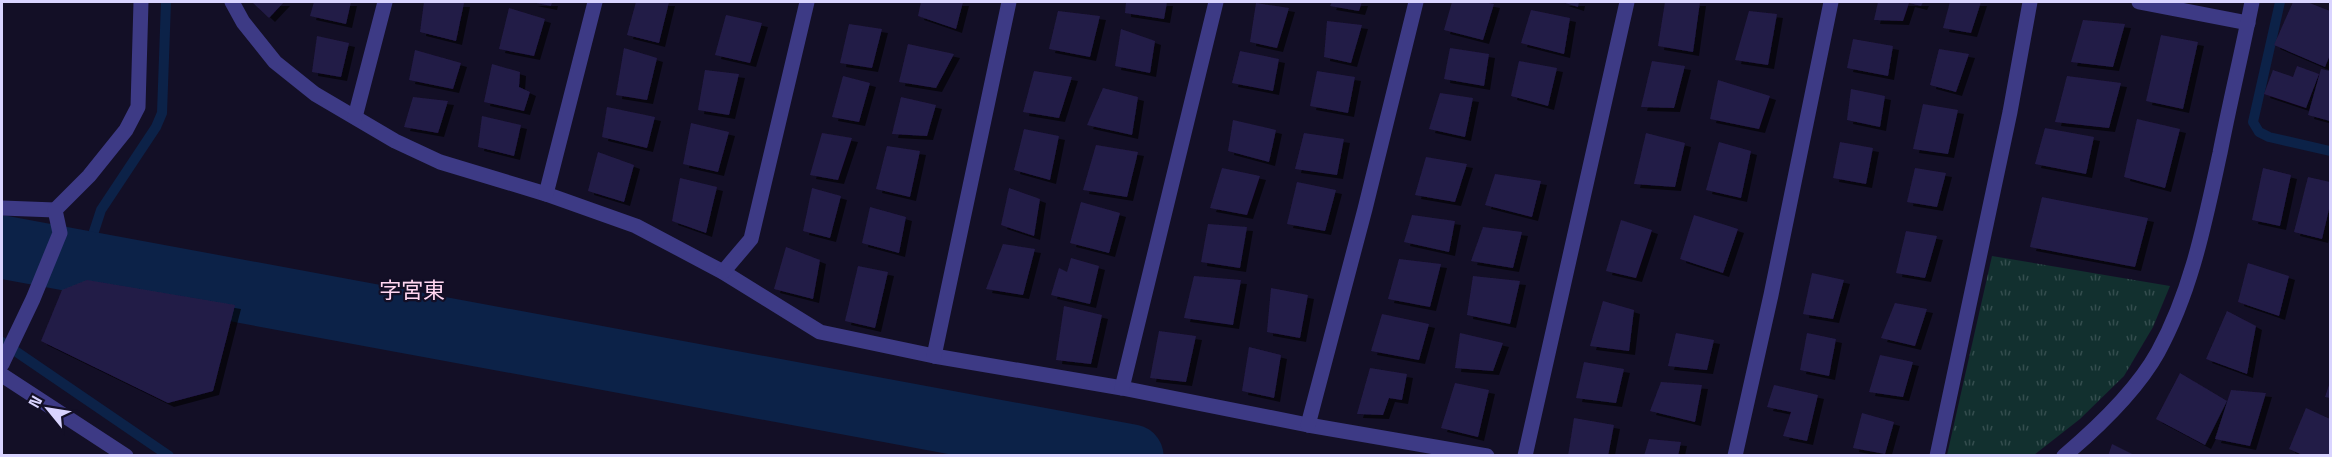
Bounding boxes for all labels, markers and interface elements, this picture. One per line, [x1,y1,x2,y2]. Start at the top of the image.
district label: 字宮東 [379,276,445,304]
north arrow [18,379,78,439]
text: N [24,392,47,412]

